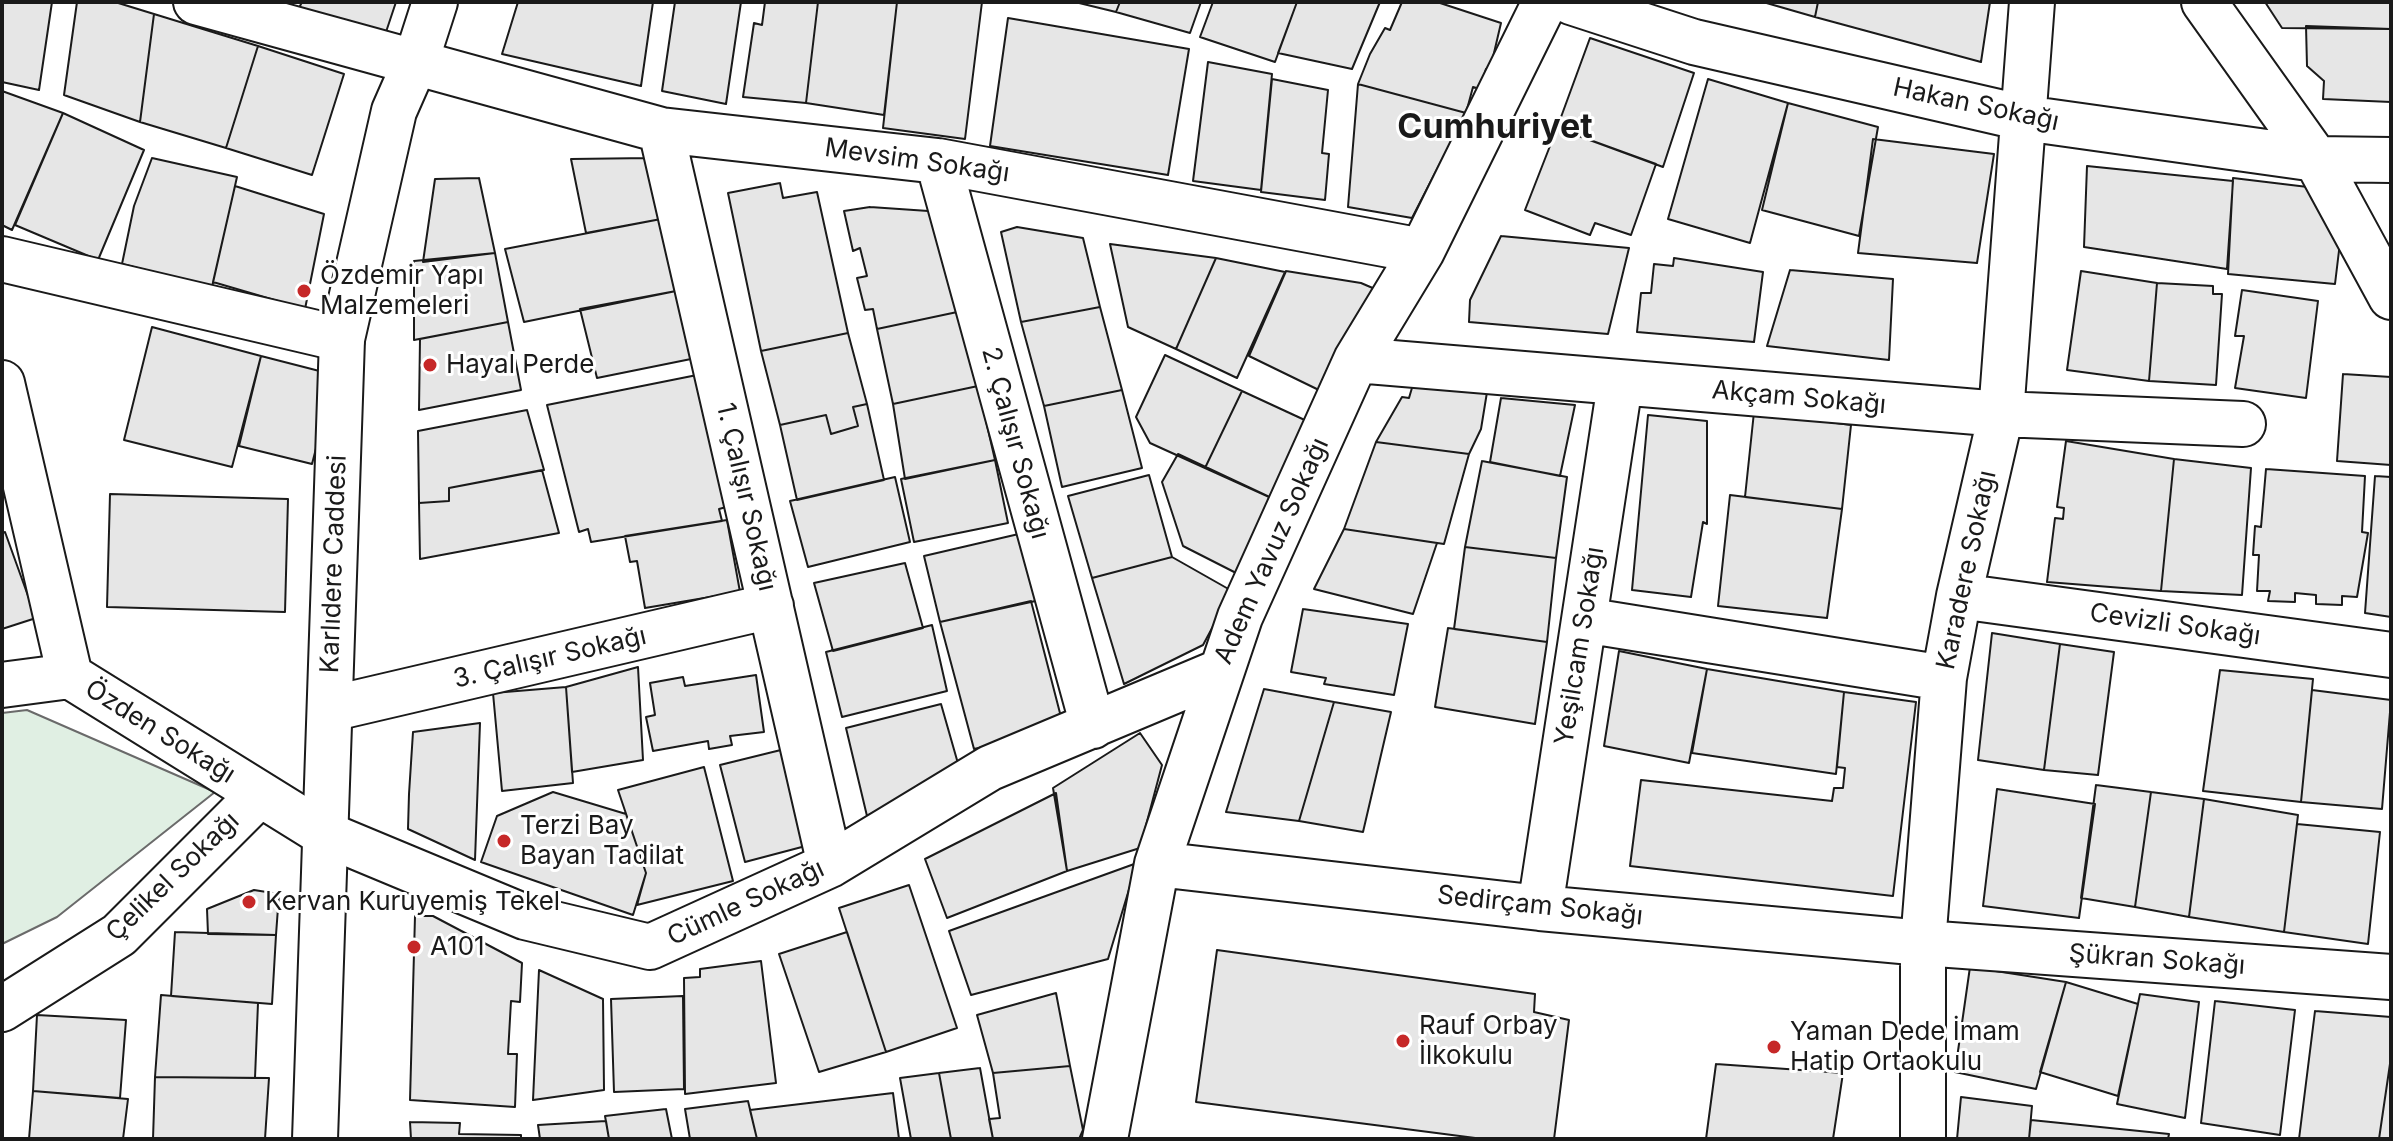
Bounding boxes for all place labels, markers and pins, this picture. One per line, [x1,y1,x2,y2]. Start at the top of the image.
place label: Özdemir Yapı Malzemeleri [320,260,484,322]
marker: Özdemir Yapı Malzemeleri [295,282,313,300]
place label: Hayal Perde [446,349,594,381]
marker: Hayal Perde [421,356,439,374]
place label: Terzi Bay Bayan Tadilat [520,810,684,872]
marker: Terzi Bay Bayan Tadilat [495,832,513,850]
place label: Kervan Kuruyemiş Tekel [265,886,560,918]
marker: Kervan Kuruyemiş Tekel [240,893,258,911]
place label: A101 [430,931,485,963]
marker: A101 [405,938,423,956]
place label: Rauf Orbay İlkokulu [1419,1010,1558,1072]
place label: Yaman Dede İmam Hatip Ortaokulu [1790,1016,2020,1078]
marker: Rauf Orbay İlkokulu [1394,1032,1412,1050]
marker: Yaman Dede İmam Hatip Ortaokulu [1765,1038,1783,1056]

